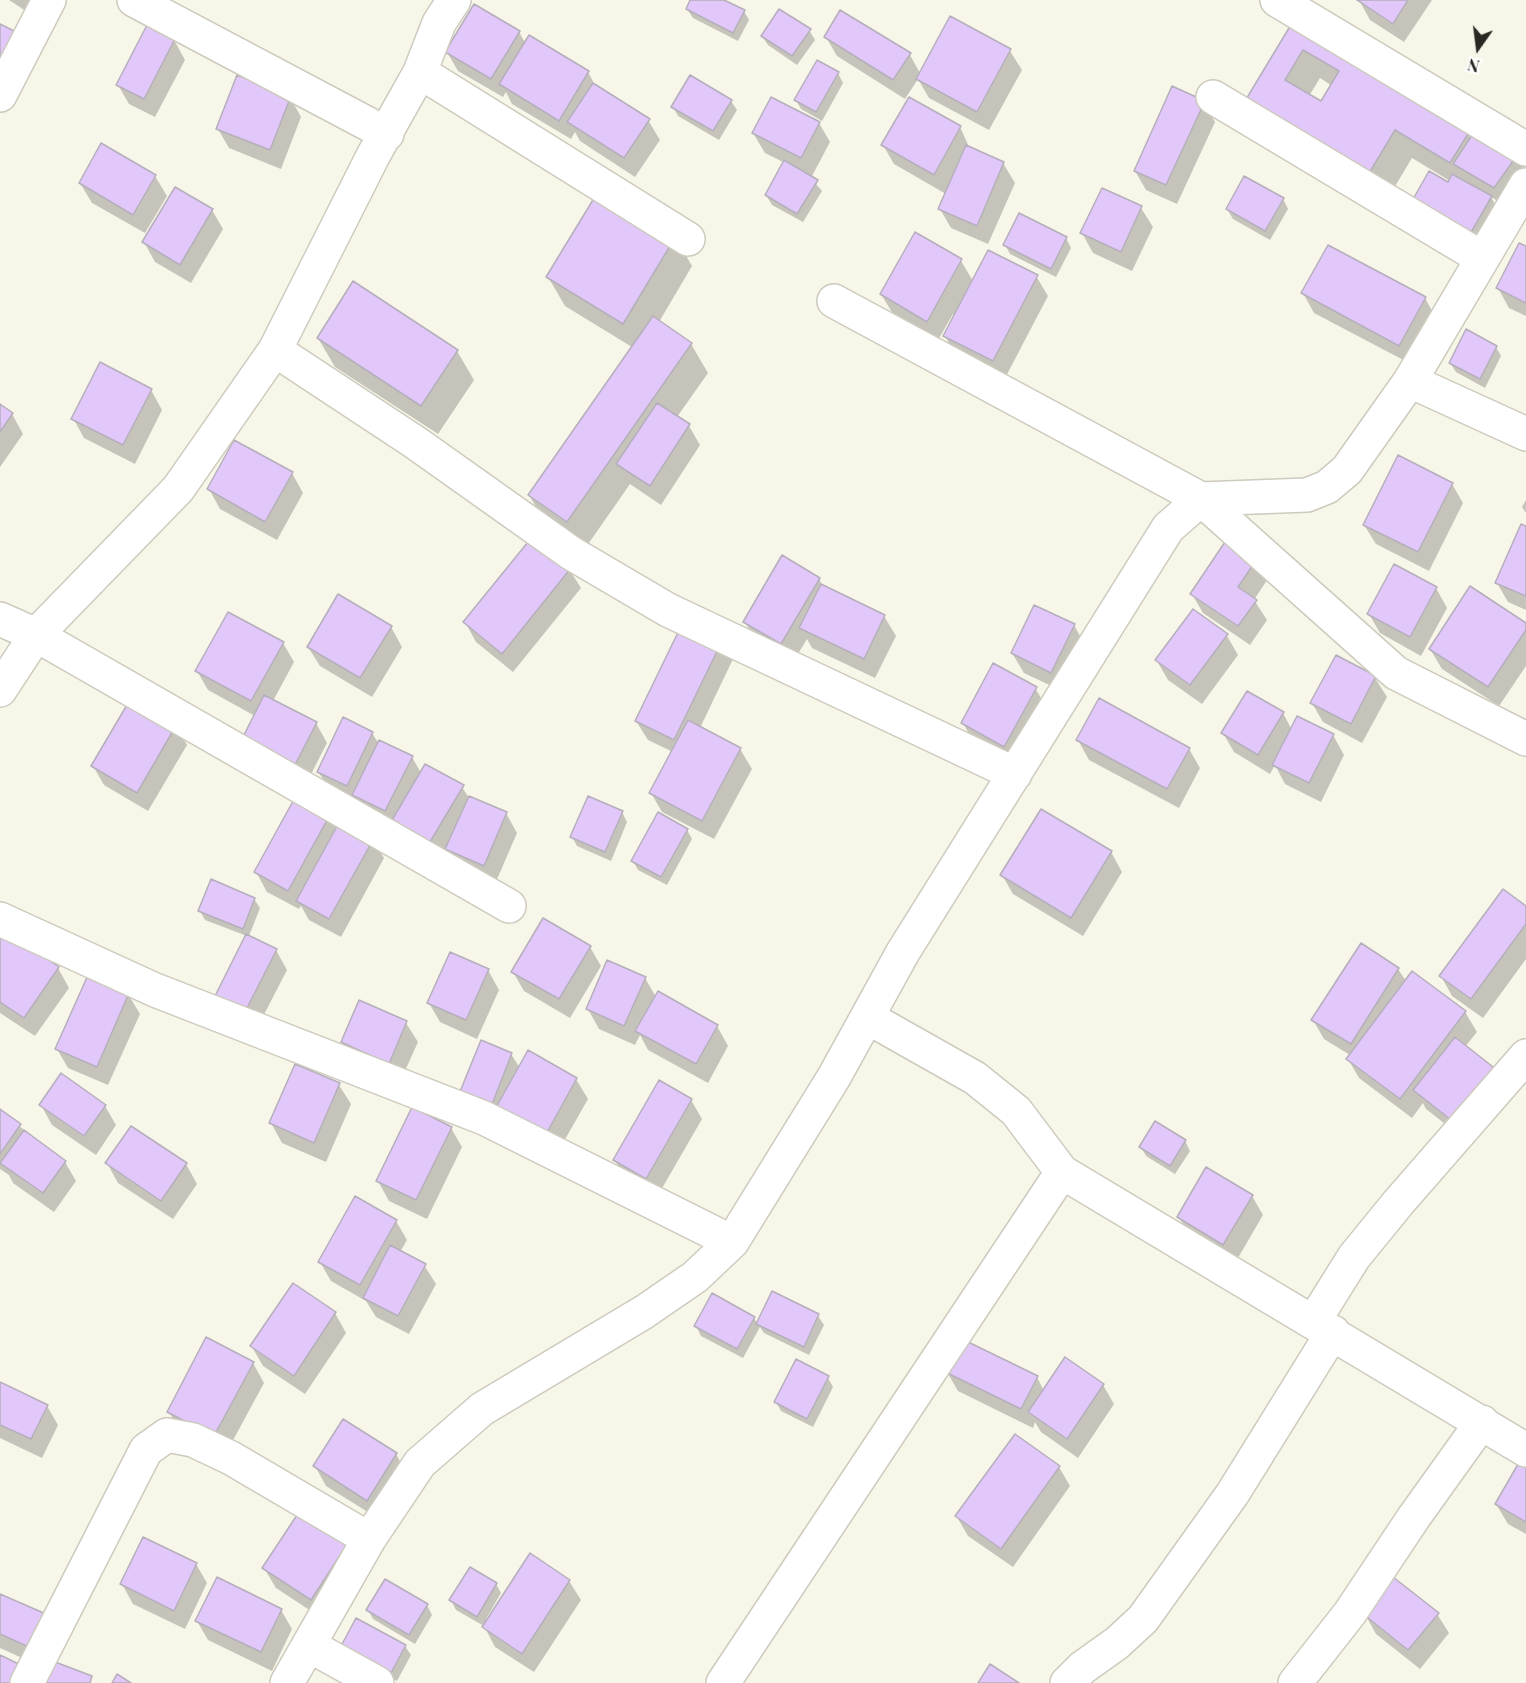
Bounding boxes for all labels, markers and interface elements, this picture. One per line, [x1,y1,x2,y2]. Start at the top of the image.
north arrow [1448,18,1508,78]
text: N [1465,54,1482,78]

